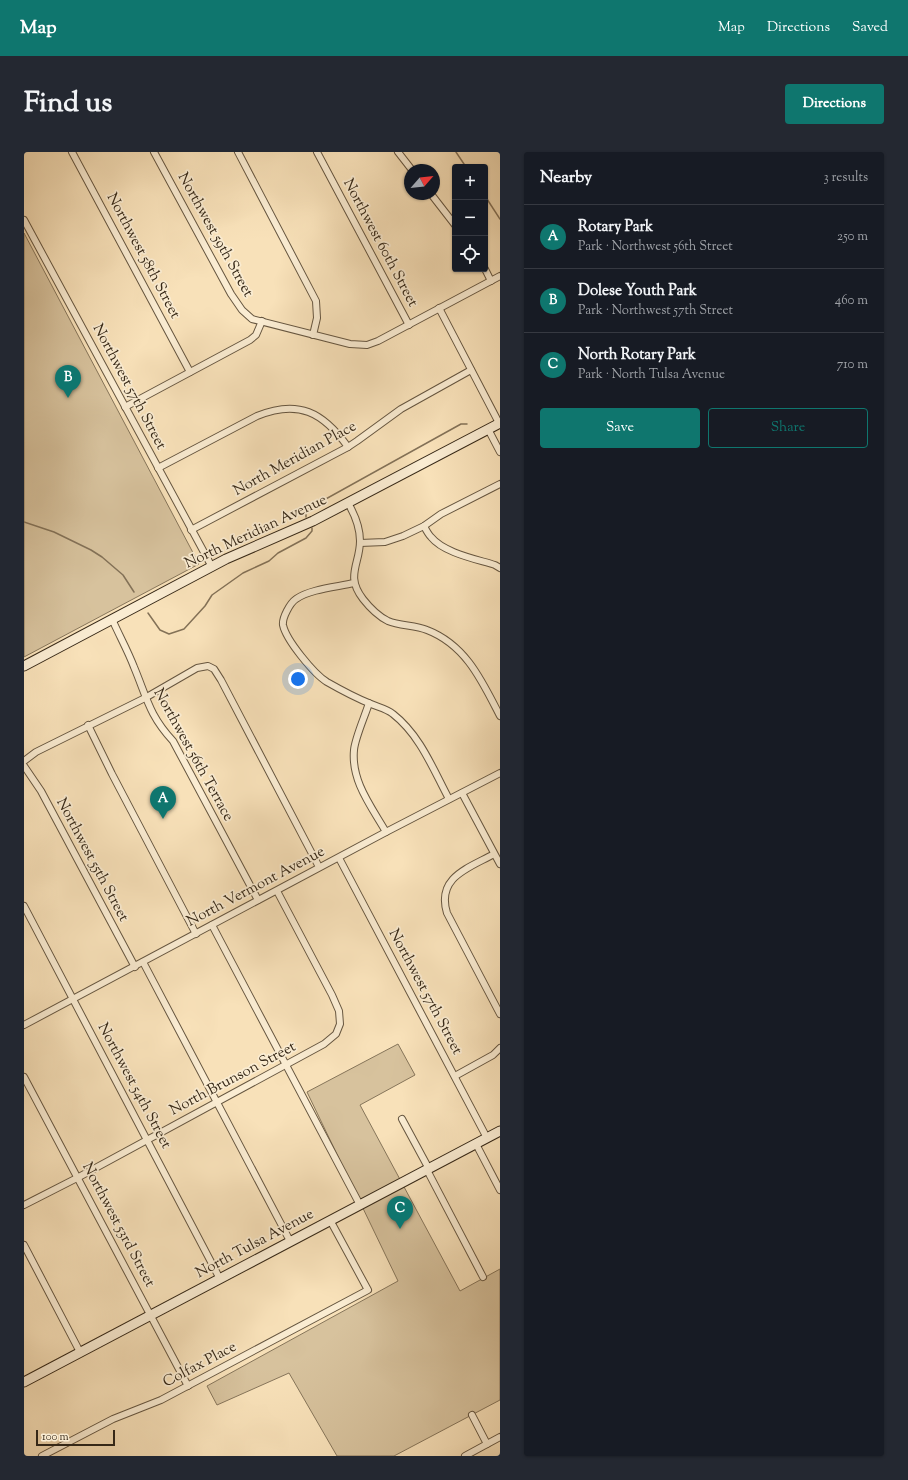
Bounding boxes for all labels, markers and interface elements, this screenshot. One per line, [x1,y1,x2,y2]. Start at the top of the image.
text: Map [20,15,57,42]
text: Map [718,18,745,38]
text: Directions [767,18,830,38]
text: Saved [852,18,888,38]
text: Find us [24,84,112,124]
button: Directions [785,84,884,124]
north arrow [404,164,440,200]
map controls [452,164,488,272]
button: + [452,164,488,200]
text: Nearby [540,166,592,190]
street label: Northwest 59th Street [172,169,258,301]
text: 3 results [823,169,868,187]
street label: Northwest 60th Street [337,175,423,311]
street label: Northwest 58th Street [101,189,185,323]
button: − [452,200,488,236]
text: Rotary Park [578,217,653,238]
text: A [548,228,558,246]
text: 250 m [837,228,868,246]
button: locate [452,236,488,272]
text: Park · Northwest 56th Street [578,238,733,256]
text: Dolese Youth Park [578,281,697,302]
text: B [549,292,557,310]
text: 460 m [835,292,868,310]
text: Park · Northwest 57th Street [578,302,733,320]
street label: Northwest 57th Street [87,320,171,454]
text: North Rotary Park [578,345,696,366]
text: C [548,356,558,374]
text: 710 m [837,356,868,374]
pin: B [55,365,81,398]
text: Park · North Tulsa Avenue [578,366,725,384]
button: Save [540,408,700,448]
button: Share [708,408,868,448]
street label: North Meridian Place [230,416,360,502]
street label: North Meridian Avenue [181,490,331,574]
your location [288,669,308,689]
street label: Northwest 56th Terrace [148,685,238,825]
pin: A [150,786,176,819]
street label: Northwest 55th Street [50,794,134,926]
street label: North Vermont Avenue [183,842,329,932]
street label: Northwest 57th Street [383,925,467,1059]
street label: Northwest 54th Street [92,1019,176,1153]
street label: North Brunson Street [166,1037,300,1121]
street label: Northwest 53rd Street [76,1159,160,1291]
pin: C [387,1196,413,1229]
street label: North Tulsa Avenue [192,1204,318,1284]
street label: Colfax Place [159,1337,241,1393]
scale bar [36,1428,115,1447]
text: 100 m [42,1429,69,1445]

